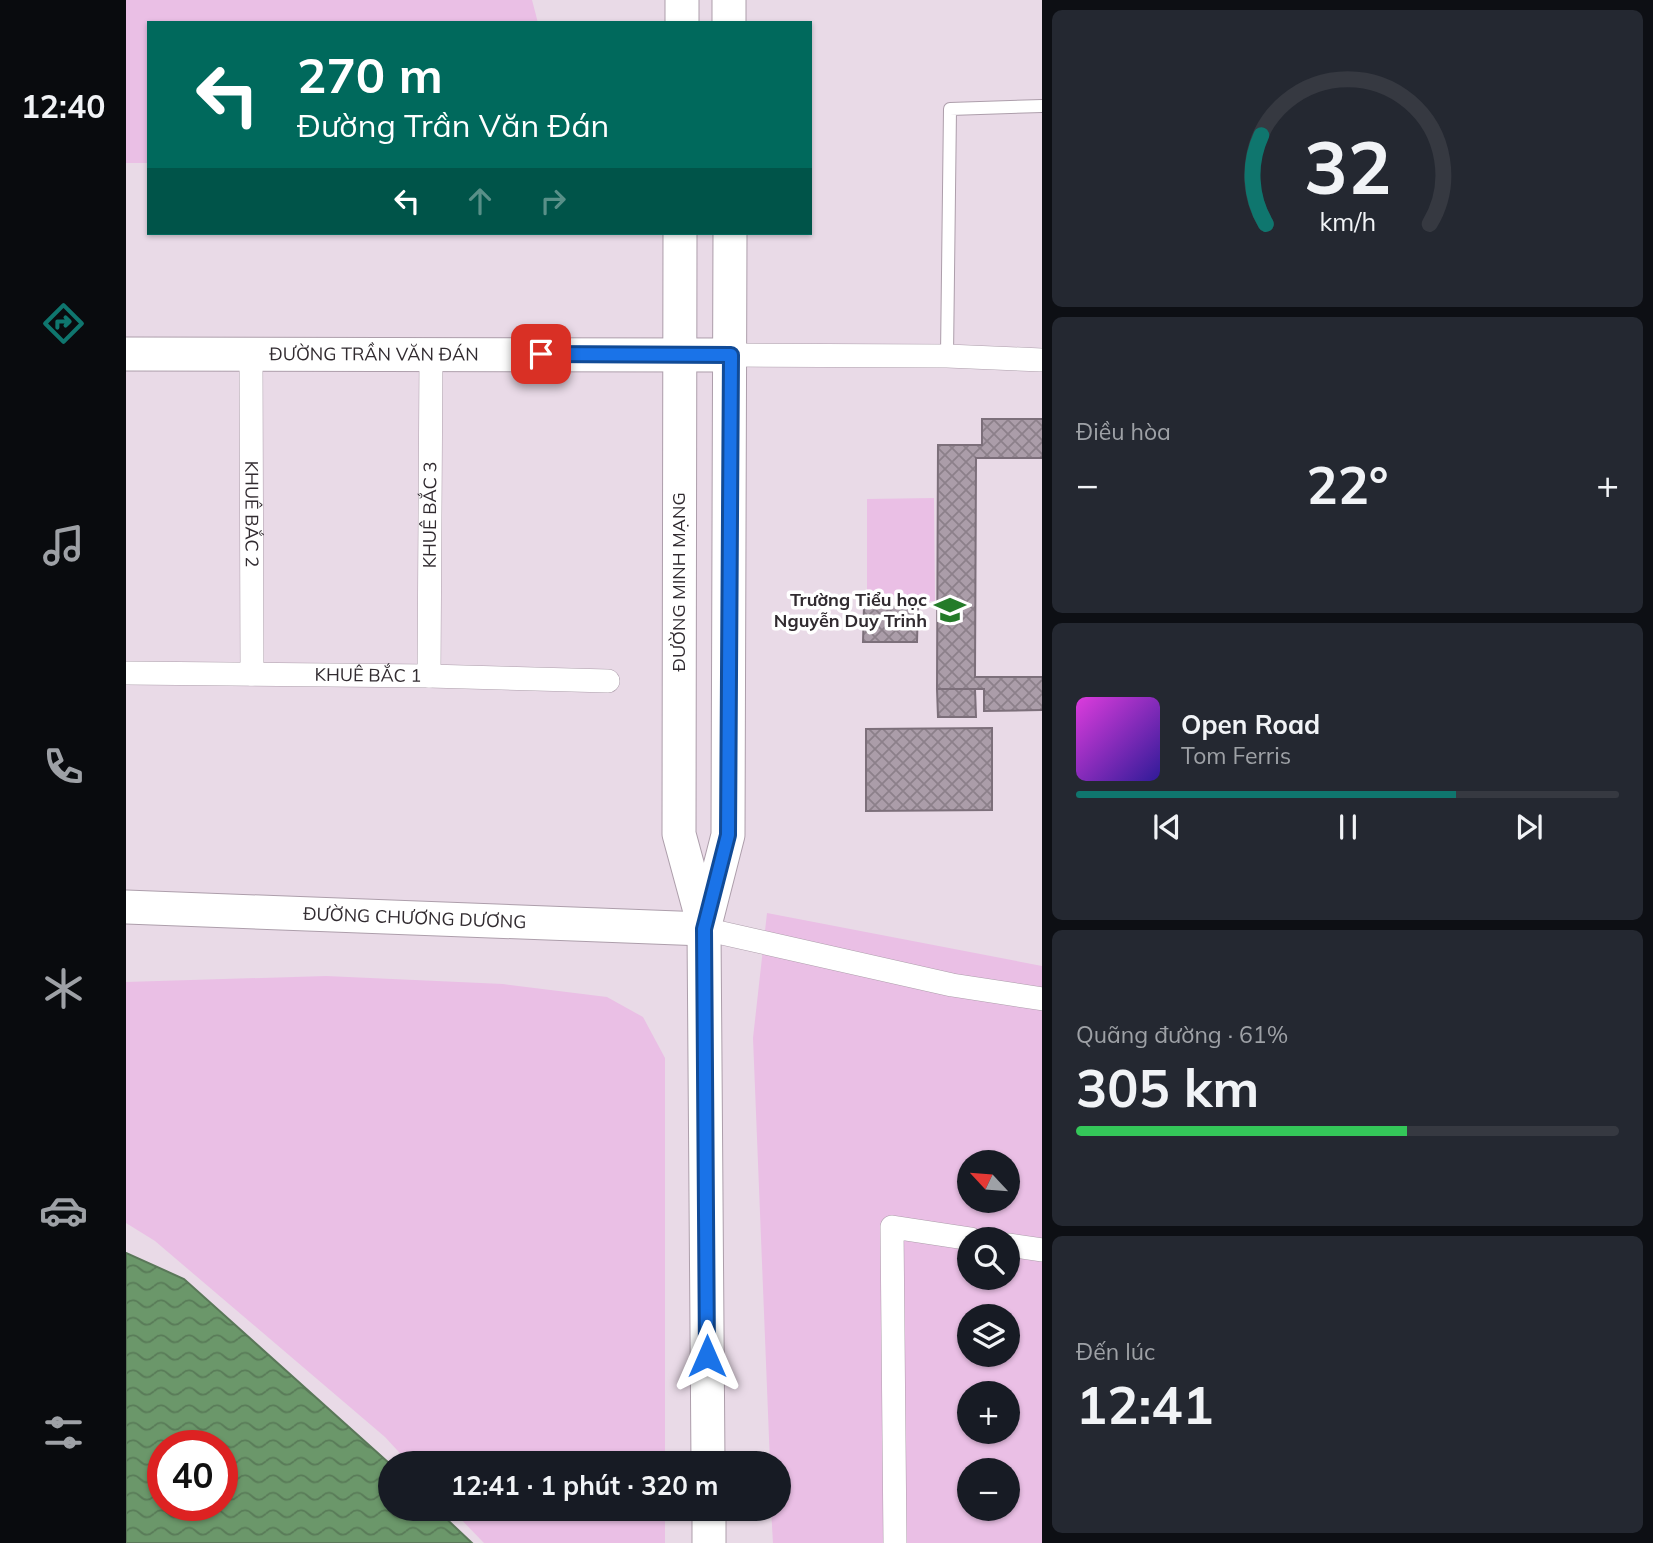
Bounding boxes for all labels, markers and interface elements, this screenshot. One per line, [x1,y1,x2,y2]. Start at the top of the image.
text: 270 m [297,44,443,105]
icon: left [182,49,273,140]
text: 12:40 [21,86,105,126]
text: Đường Trần Văn Đán [297,105,609,145]
text: 32 [1304,122,1391,213]
icon: left [388,182,426,220]
icon: ahead [461,182,499,220]
icon: right [534,182,572,220]
text: km/h [1319,206,1376,237]
icon: directions [39,299,88,348]
pin [511,324,571,384]
icon: arrive [522,335,560,373]
street label: ĐƯỜNG TRẦN VĂN ĐÁN [269,342,479,366]
text: Điều hòa [1076,417,1171,446]
text: 22° [1306,452,1389,517]
text: − [1076,460,1099,508]
text: + [1596,460,1619,508]
street label: KHUÊ BẮC 2 [240,461,264,567]
street label: KHUÊ BẮC 3 [418,462,441,568]
street label: ĐƯỜNG MINH MẠNG [667,492,690,672]
icon: music [39,521,88,570]
place label: Trường Tiểu học Nguyễn Duy Trinh [774,588,927,632]
school or university icon: Trường Tiểu học Nguyễn Duy Trinh [933,593,967,627]
street label: KHUÊ BẮC 1 [315,663,421,687]
text: Open Road [1181,708,1320,741]
text: Tom Ferris [1181,741,1291,770]
icon: phone [39,742,88,791]
icon: previous [1148,808,1186,846]
icon: pause [1329,808,1367,846]
icon: next [1510,808,1548,846]
street label: ĐƯỜNG CHƯƠNG DƯƠNG [303,902,527,933]
icon: climate [39,964,88,1013]
text: Quãng đường · 61% [1076,1020,1288,1049]
text: 305 km [1076,1055,1259,1120]
north arrow [957,1150,1020,1213]
map controls [957,1150,1020,1521]
icon: car [39,1186,88,1235]
button: search [957,1227,1020,1290]
button: layers [957,1304,1020,1367]
position arrow [670,1319,744,1393]
text: Đến lúc [1076,1337,1155,1366]
text: 12:41 [1076,1372,1214,1437]
button: + [957,1381,1020,1444]
icon: filters [39,1408,88,1457]
speed limit sign: 40 [147,1430,238,1521]
button: − [957,1458,1020,1521]
text: 12:41 · 1 phút · 320 m [451,1469,718,1502]

